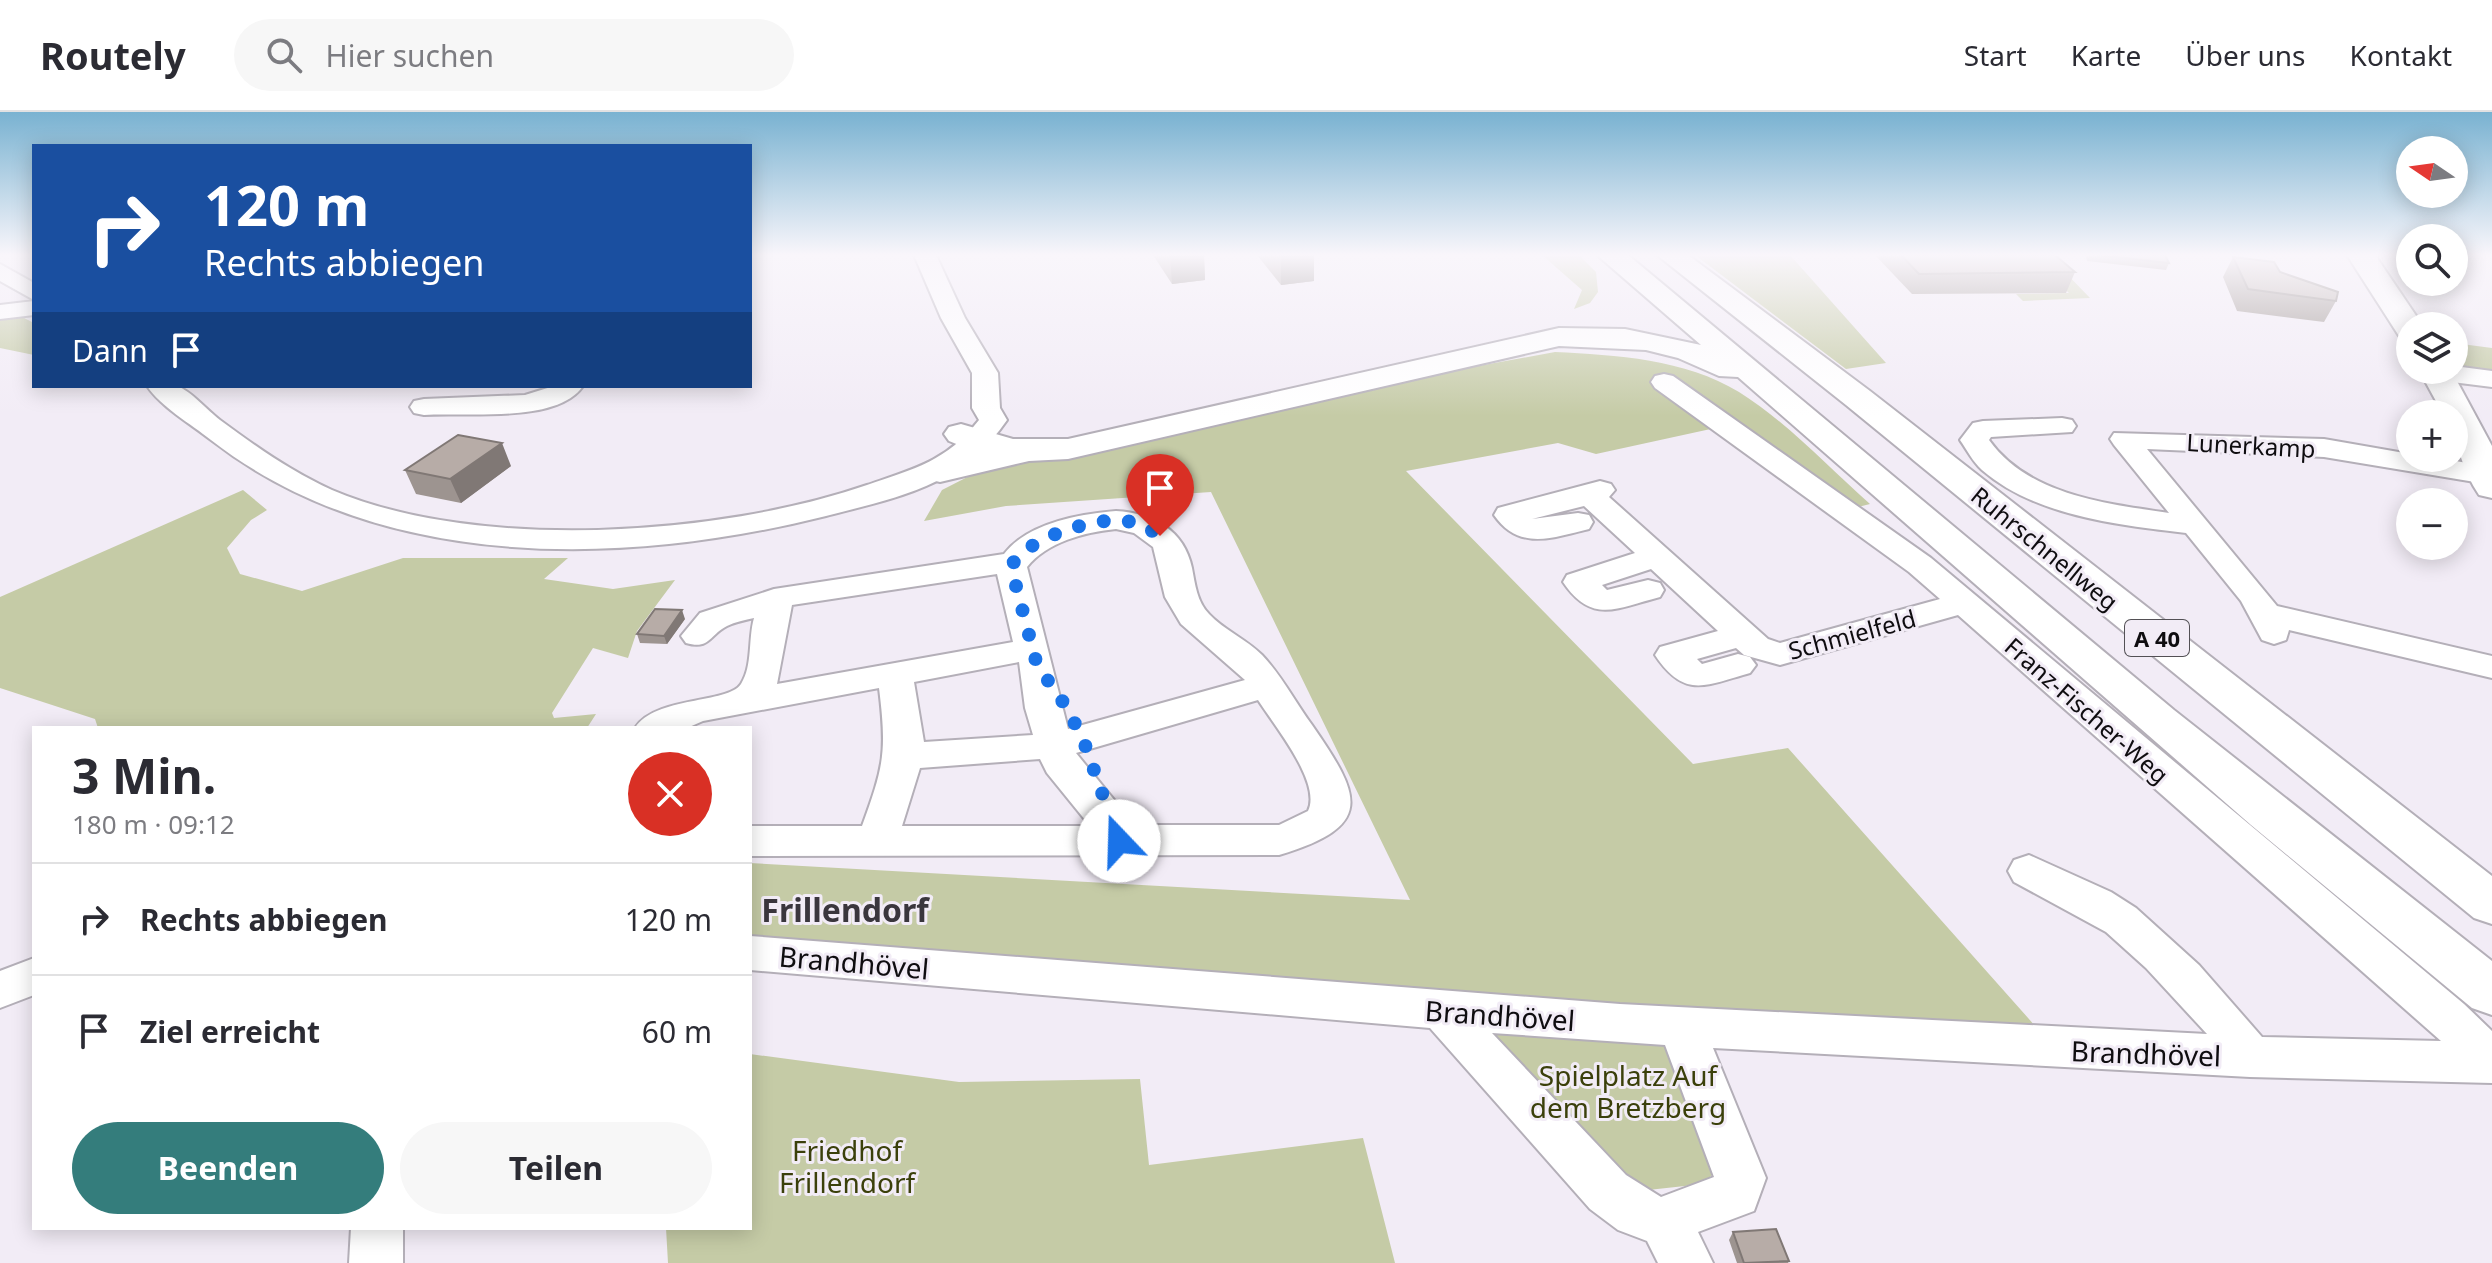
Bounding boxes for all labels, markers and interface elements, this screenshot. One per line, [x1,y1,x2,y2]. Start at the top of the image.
search box [234,19,794,91]
text: Routely [40,29,186,81]
icon: search [262,33,306,77]
text: Hier suchen [326,35,494,76]
text: Start [1964,36,2027,74]
text: Karte [2071,36,2141,74]
text: Über uns [2185,36,2306,74]
text: Kontakt [2350,36,2452,74]
north arrow [2396,136,2468,208]
map controls [2396,136,2468,560]
text: 120 m [204,166,369,242]
icon: right [72,176,176,280]
button: search [2396,224,2468,296]
text: Rechts abbiegen [204,238,485,287]
button: layers [2396,312,2468,384]
icon: arrive [164,328,208,372]
text: Dann [72,330,148,371]
button: + [2396,400,2468,472]
street label: Lunerkamp [2186,425,2316,465]
pin [1126,454,1194,536]
icon: arrive [1138,466,1182,510]
street label: Ruhrschnellweg [1965,478,2125,618]
button: − [2396,488,2468,560]
street label: Schmielfeld [1785,601,1919,667]
road number: A 40 [2125,620,2189,656]
street label: Franz-Fischer-Weg [1998,630,2176,790]
text: 3 Min. [72,743,216,808]
button: close [628,752,712,836]
position arrow [1077,799,1161,883]
text: 180 m · 09:12 [72,806,235,842]
district label: Frillendorf [761,888,930,931]
icon: right [72,897,116,941]
text: Rechts abbiegen [140,899,388,940]
text: 120 m [625,899,712,940]
street label: Brandhövel [777,937,931,987]
street label: Brandhövel [1424,991,1576,1039]
icon: arrive [72,1009,116,1053]
text: Ziel erreicht [140,1011,320,1052]
text: 60 m [642,1011,712,1052]
street label: Brandhövel [2070,1031,2222,1075]
park label: Spielplatz Auf dem Bretzberg [1530,1056,1726,1126]
button: Beenden [72,1122,384,1214]
button: Teilen [400,1122,712,1214]
park label: Friedhof Frillendorf [779,1131,916,1201]

